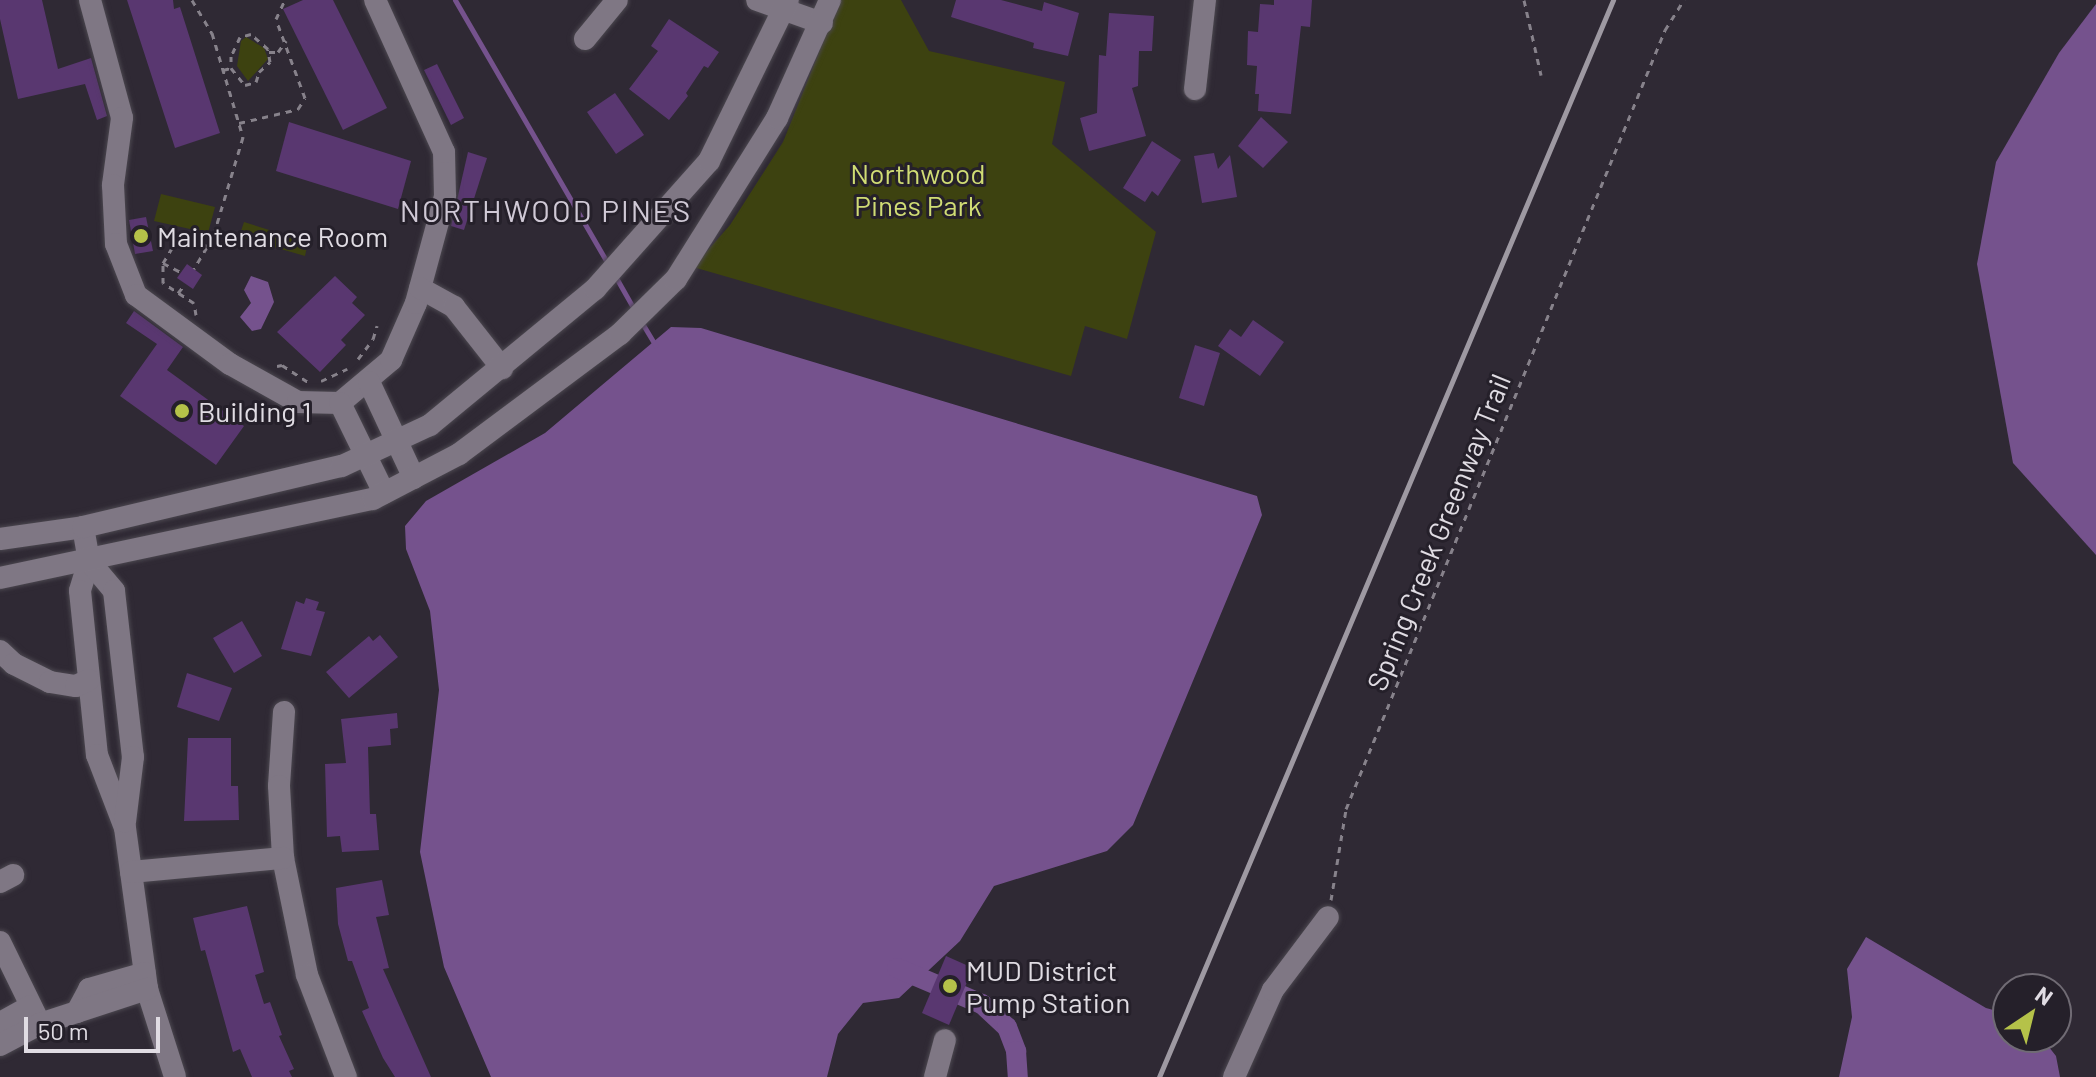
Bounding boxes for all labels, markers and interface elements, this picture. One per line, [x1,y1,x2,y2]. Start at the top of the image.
park label: Northwood Pines Park [850,156,986,222]
district label: NORTHWOOD PINES [400,192,692,228]
place label: Maintenance Room [157,219,388,253]
marker: Maintenance Room [132,227,150,245]
street label: Spring Creek Greenway Trail [1359,369,1517,695]
place label: Building 1 [198,394,312,428]
marker: Building 1 [173,402,191,420]
place label: MUD District Pump Station [966,953,1130,1019]
north arrow [1992,973,2072,1053]
marker: MUD District Pump Station [941,977,959,995]
text: N [2031,980,2058,1010]
scale bar [28,1001,164,1051]
text: 50 m [38,1016,89,1045]

